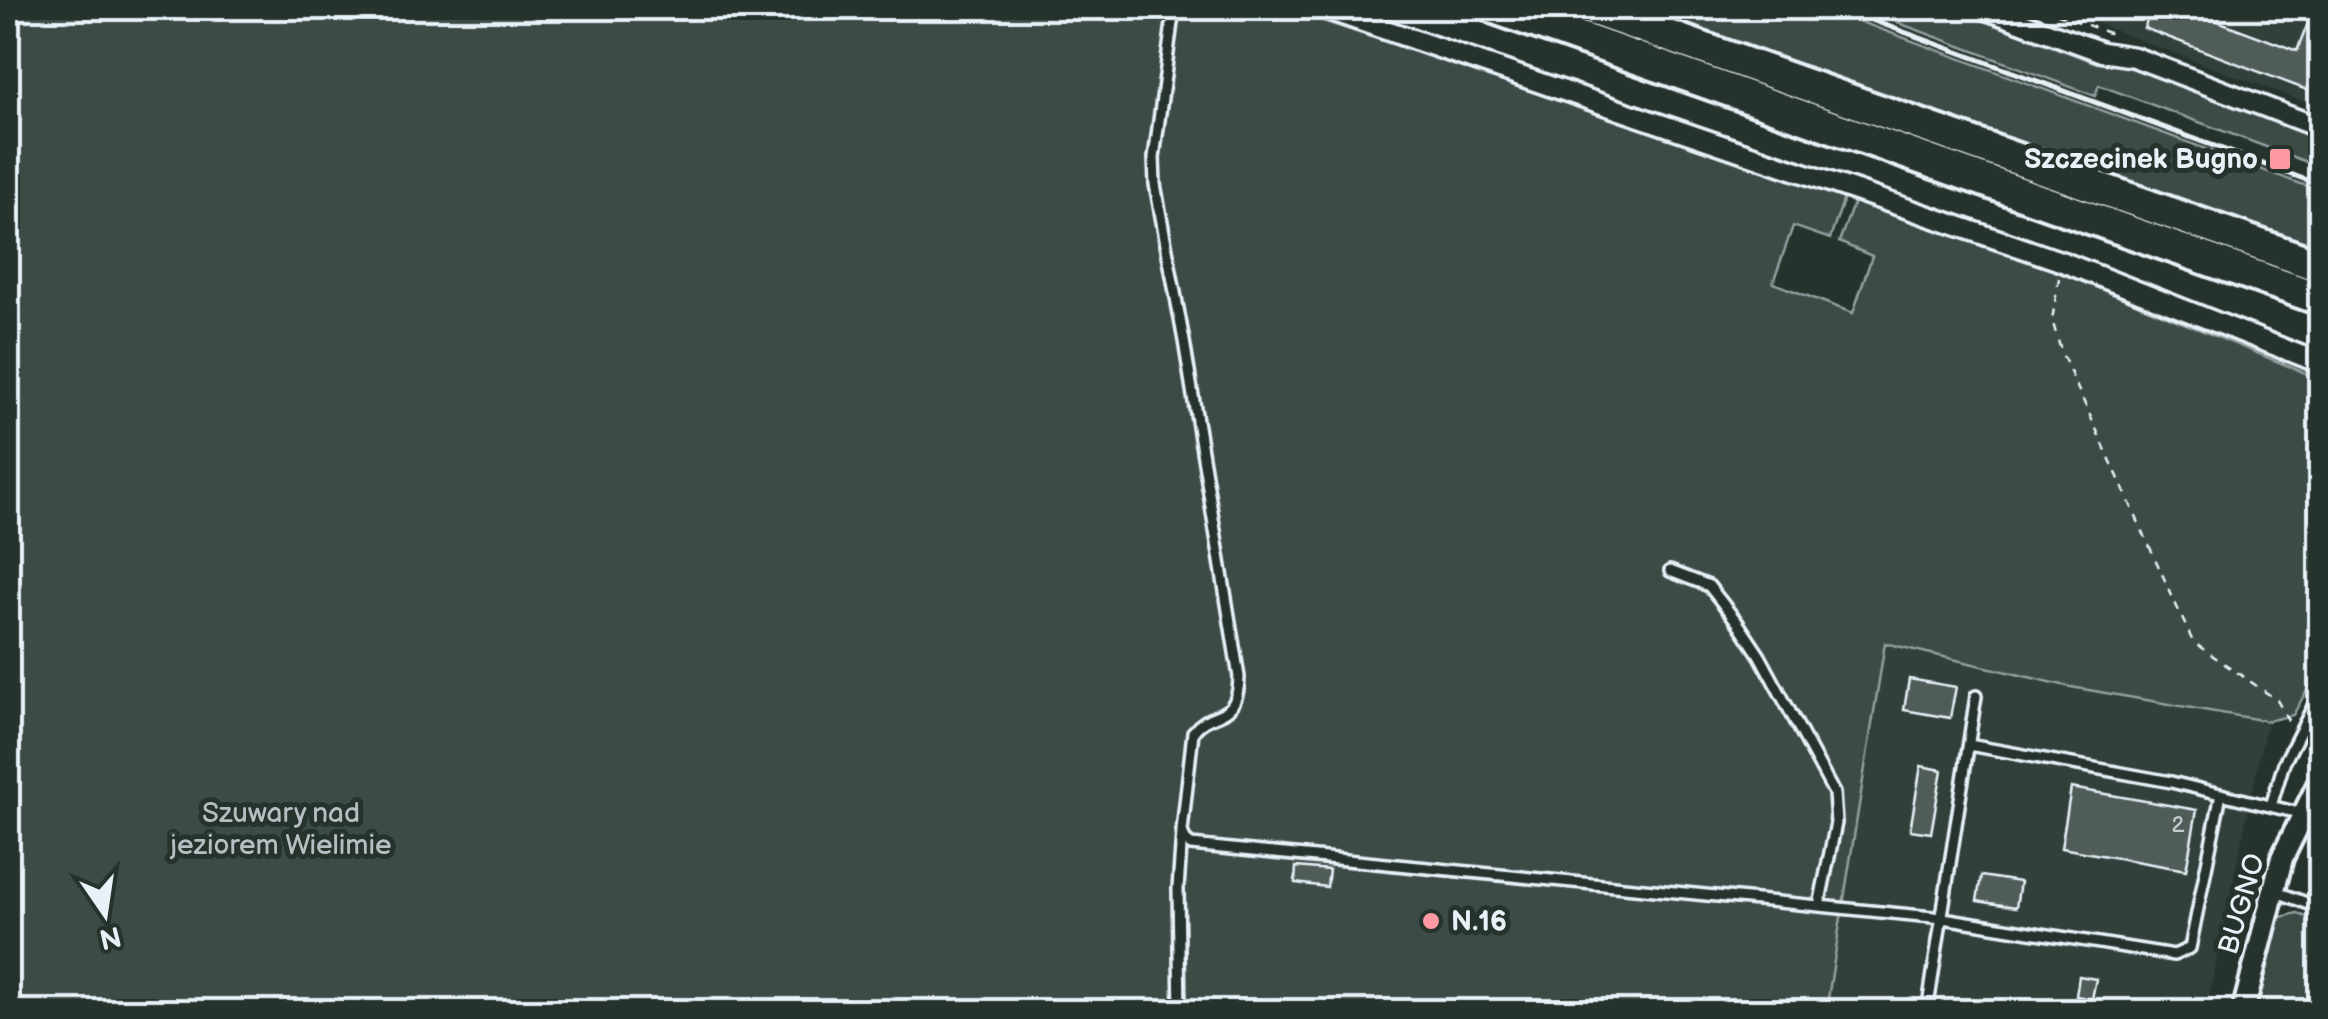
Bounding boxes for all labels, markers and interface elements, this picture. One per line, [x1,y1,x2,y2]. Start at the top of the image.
place label: Szczecinek Bugno [2024,143,2258,176]
marker: Szczecinek Bugno [2267,146,2293,172]
park label: Szuwary nad jeziorem Wielimie [169,797,392,862]
house number: 2 [2172,812,2185,839]
street label: BUGNO [2212,850,2272,958]
north arrow [55,864,155,964]
place label: N.16 [1451,905,1507,938]
marker: N.16 [1420,910,1442,932]
text: N [96,918,124,955]

